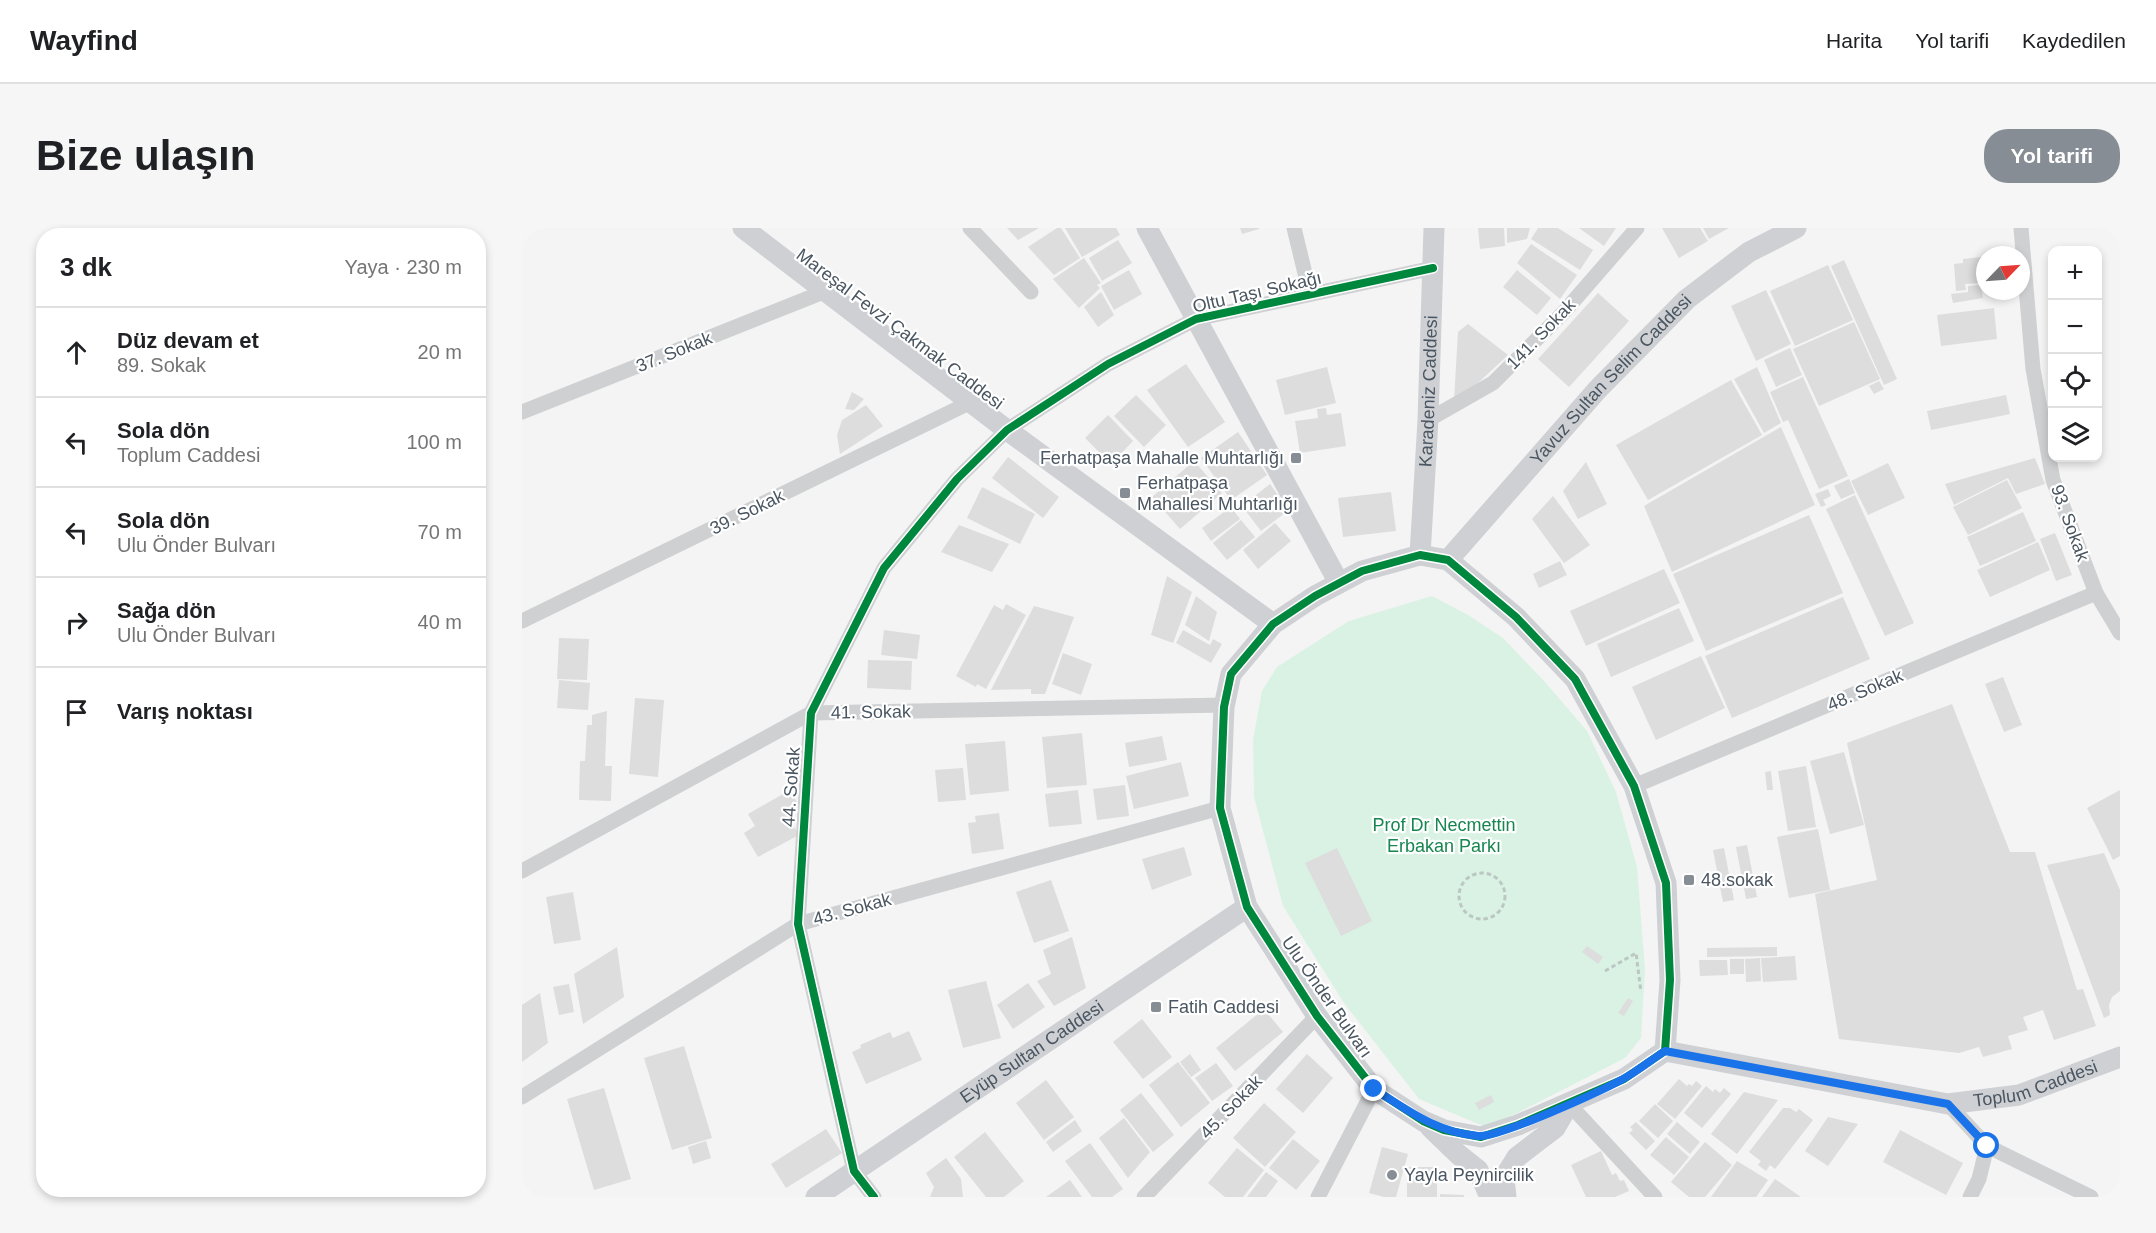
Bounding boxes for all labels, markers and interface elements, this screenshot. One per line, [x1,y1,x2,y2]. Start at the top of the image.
text: Wayfind [30,25,138,56]
text: Harita [1826,29,1882,52]
text: Yol tarifi [1915,29,1989,52]
text: Kaydedilen [2022,29,2126,52]
button: Yol tarifi [1984,129,2120,183]
text: Bize ulaşın [36,132,255,179]
street label: Mareşal Fevzi Çakmak Caddesi [793,245,1007,413]
north arrow [1976,246,2030,300]
map controls [2048,246,2102,462]
button: + [2048,246,2102,300]
text: 3 dk [60,252,112,282]
text: Yaya · 230 m [345,256,462,278]
street label: Oltu Taşı Sokağı [1191,267,1323,317]
street label: Yavuz Sultan Selim Caddesi [1526,291,1695,469]
street label: 141. Sokak [1503,294,1580,373]
button: − [2048,300,2102,354]
street label: Karadeniz Caddesi [1415,315,1441,468]
street label: 37. Sokak [633,327,716,376]
text: Düz devam et [117,328,259,353]
icon: ahead [60,336,93,369]
text: 20 m [418,341,462,363]
text: 89. Sokak [117,354,206,376]
button: locate [2048,354,2102,408]
button: layers [2048,408,2102,462]
text: Sola dön [117,418,210,443]
icon: left [60,426,93,459]
text: 100 m [406,431,462,453]
text: Toplum Caddesi [117,444,260,466]
place label: Ferhatpaşa Mahalle Muhtarlığı [1040,448,1284,468]
marker: Ferhatpaşa Mahalle Muhtarlığı [1289,451,1303,465]
place label: Ferhatpaşa Mahallesi Muhtarlığı [1137,473,1298,514]
street label: 93. Sokak [2047,482,2093,565]
street label: 39. Sokak [707,485,788,539]
marker: Ferhatpaşa Mahallesi Muhtarlığı [1118,486,1132,500]
text: Sola dön [117,508,210,533]
icon: left [60,516,93,549]
text: 70 m [418,521,462,543]
text: Ulu Önder Bulvarı [117,534,276,556]
text: Sağa dön [117,598,216,623]
icon: right [60,606,93,639]
text: 40 m [418,611,462,633]
text: Ulu Önder Bulvarı [117,624,276,646]
street label: 48. Sokak [1824,665,1907,715]
icon: arrive [60,696,93,729]
text: Varış noktası [117,699,253,724]
street label: 41. Sokak [831,701,912,723]
street label: 44. Sokak [778,745,804,828]
park label: Prof Dr Necmettin Erbakan Parkı [1372,815,1516,856]
place label: 48.sokak [1701,870,1774,890]
marker: 48.sokak [1682,873,1696,887]
street label: 43. Sokak [811,889,894,929]
street label: Ulu Önder Bulvarı [1278,933,1376,1061]
street label: Eyüp Sultan Caddesi [956,997,1107,1107]
place label: Fatih Caddesi [1168,997,1279,1017]
marker: Fatih Caddesi [1149,1000,1163,1014]
street label: Toplum Caddesi [1972,1056,2100,1111]
street label: 45. Sokak [1196,1071,1267,1143]
route end [1360,1075,1386,1101]
route start [1973,1132,1999,1158]
place label: Yayla Peynircilik [1404,1165,1535,1185]
marker: Yayla Peynircilik [1385,1168,1399,1182]

